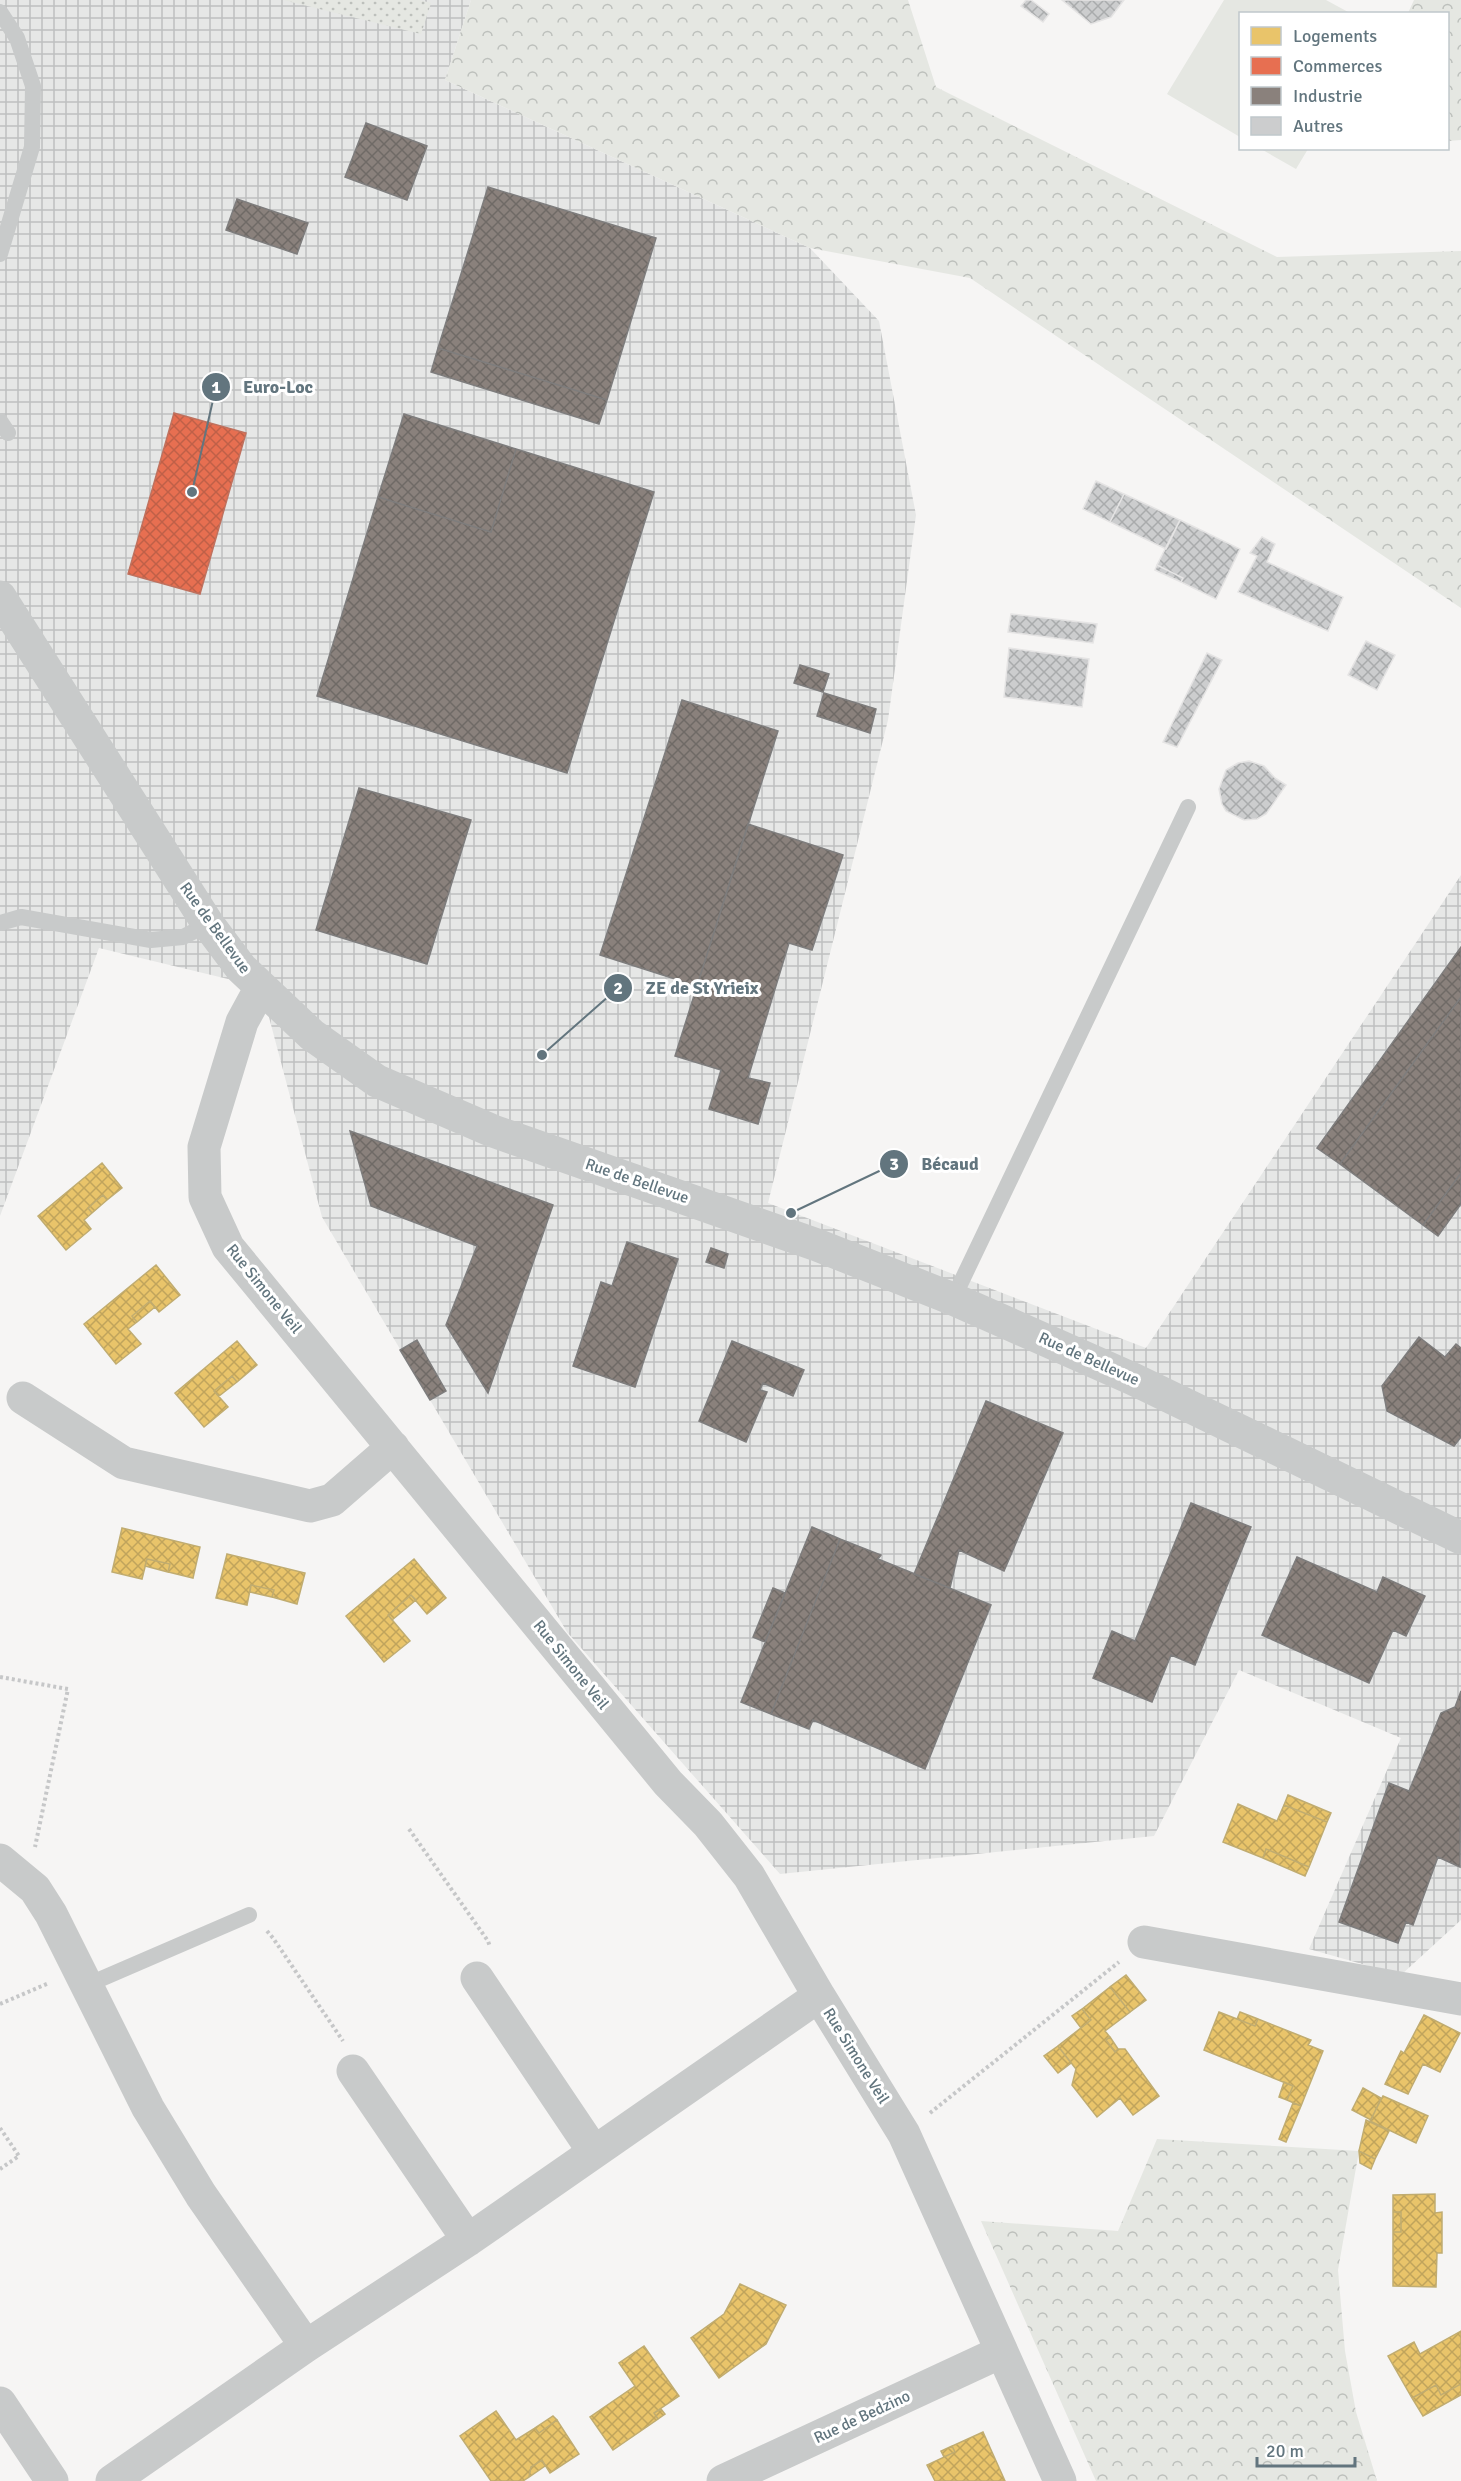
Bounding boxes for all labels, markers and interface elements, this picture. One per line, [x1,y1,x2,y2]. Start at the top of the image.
legend [1239,12,1449,150]
text: Logements [1293,25,1377,47]
text: Commerces [1293,55,1382,77]
text: Industrie [1293,85,1363,107]
text: Autres [1293,115,1343,137]
callout: Euro-Loc [201,369,325,405]
text: 1 [211,376,221,398]
text: Euro-Loc [243,376,314,398]
street label: Rue de Bellevue [175,878,255,978]
callout: ZE de St Yrieix [603,970,770,1006]
text: 2 [613,977,623,999]
text: ZE de St Yrieix [645,977,759,999]
callout: Bécaud [879,1146,990,1182]
text: 3 [889,1153,899,1175]
text: Bécaud [921,1153,979,1175]
street label: Rue de Bellevue [583,1154,691,1208]
street label: Rue Simone Veil [222,1240,306,1338]
street label: Rue de Bellevue [1036,1328,1142,1390]
street label: Rue Simone Veil [529,1616,613,1714]
street label: Rue Simone Veil [819,2004,894,2108]
street label: Rue de Bedzino [811,2386,913,2448]
scale bar [1257,2430,1354,2468]
text: 20 m [1266,2440,1304,2462]

